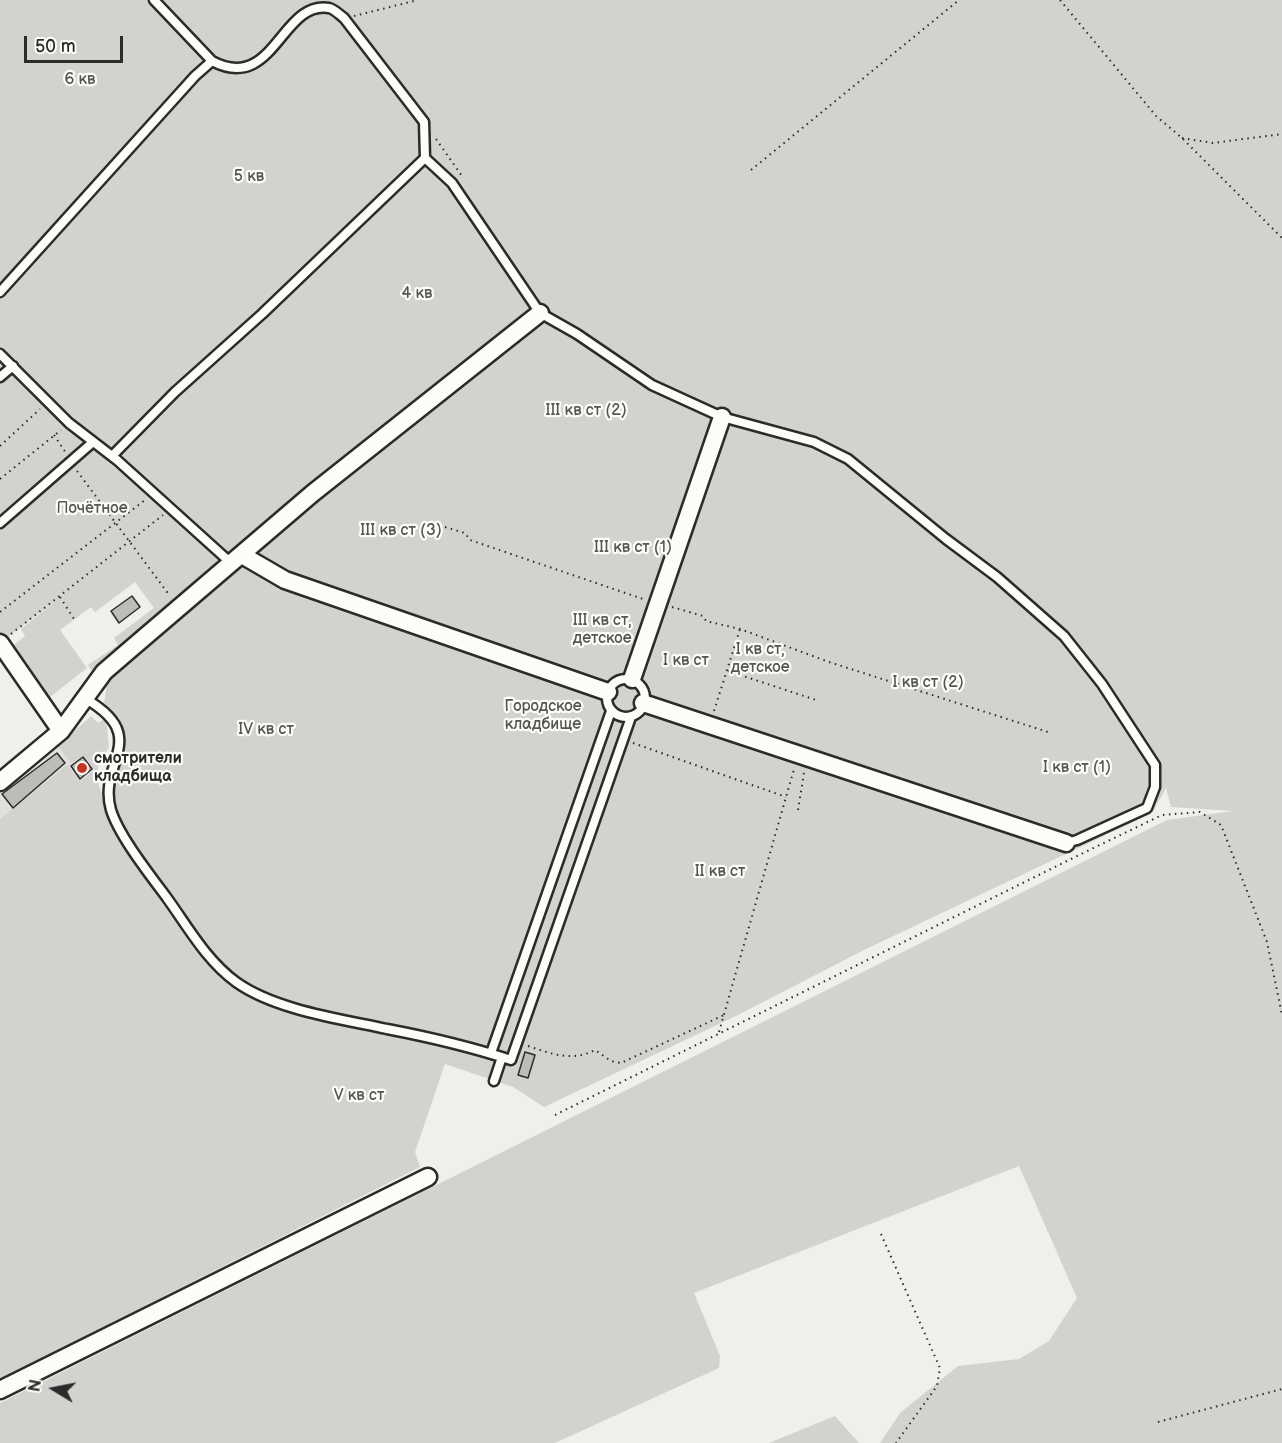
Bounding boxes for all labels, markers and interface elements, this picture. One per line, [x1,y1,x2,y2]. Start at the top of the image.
scale bar [27,24,126,62]
text: 50 m [35,36,76,57]
park label: 6 кв [65,70,95,90]
park label: 5 кв [234,167,264,187]
park label: 4 кв [402,284,432,304]
park label: III кв ст (2) [545,401,627,421]
park label: Почётное [56,499,128,519]
park label: III кв ст (3) [360,521,442,541]
park label: III кв ст (1) [594,538,672,558]
park label: III кв ст, детское [572,611,632,649]
park label: I кв ст, детское [730,640,790,678]
park label: I кв ст [663,651,709,671]
park label: I кв ст (2) [892,673,964,693]
park label: Городское кладбище [504,697,582,735]
park label: IV кв ст [238,720,294,740]
place label: смотрители кладбища [94,749,182,787]
park label: I кв ст (1) [1043,758,1111,778]
marker: смотрители кладбища [75,761,89,775]
park label: II кв ст [695,862,745,882]
park label: V кв ст [334,1086,384,1106]
north arrow [24,1359,84,1419]
text: N [25,1378,46,1393]

